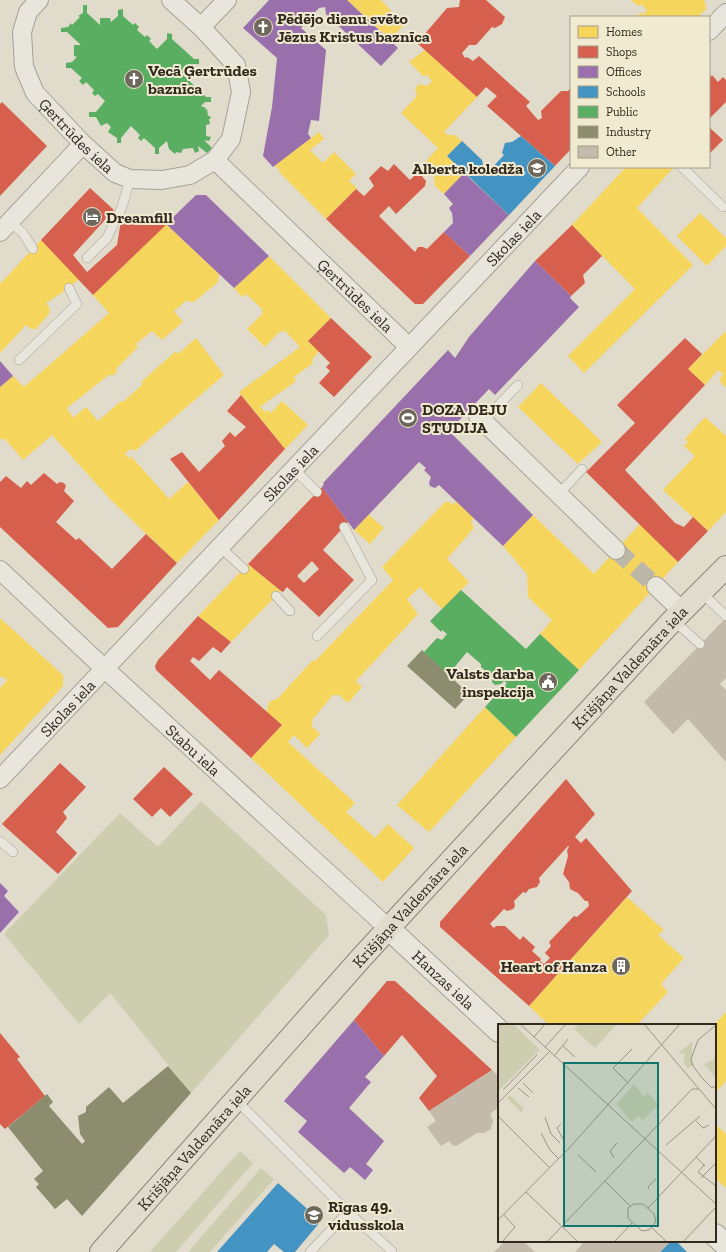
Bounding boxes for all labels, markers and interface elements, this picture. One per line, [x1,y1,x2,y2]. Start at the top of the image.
place label: Pēdējo dienu svēto Jēzus Kristus baznīca [277,9,430,46]
church icon: Pēdējo dienu svēto Jēzus Kristus baznīca [252,16,274,38]
legend [570,16,710,168]
text: Homes [606,25,642,39]
text: Shops [606,45,637,59]
place label: Vecā Ģertrūdes baznīca [147,61,257,98]
text: Offices [606,65,642,79]
church icon: Vecā Ģertrūdes baznīca [123,68,145,90]
text: Schools [606,85,645,99]
street label: Ģertrūdes iela [35,95,118,177]
text: Public [606,105,639,119]
text: Industry [606,125,652,139]
text: Other [606,145,637,159]
school or university icon: Alberta koledža [526,157,548,179]
place label: Alberta koledža [412,159,523,178]
street label: Skolas iela [482,205,545,270]
hotel icon: Dreamfill [81,206,103,228]
place label: Dreamfill [106,208,173,227]
street label: Ģertrūdes iela [313,255,397,337]
place label: DOZA DEJU STUDIJA [422,400,508,437]
sports icon: DOZA DEJU STUDIJA [397,407,419,429]
street label: Skolas iela [259,440,322,506]
street label: Krišjāņa Valdemāra iela [568,602,692,734]
place label: Valsts darba inspekcija [446,664,534,701]
public building icon: Valsts darba inspekcija [537,671,559,693]
street label: Skolas iela [36,676,99,741]
street label: Stabu iela [162,720,224,780]
street label: Krišjāņa Valdemāra iela [348,840,472,972]
street label: Hanzas iela [408,946,479,1014]
building icon: Heart of Hanza [610,955,632,977]
place label: Heart of Hanza [500,957,607,976]
inset map [498,1024,716,1242]
street label: Krišjāņa Valdemāra iela [133,1080,255,1214]
place label: Rīgas 49. vidusskola [328,1197,404,1234]
school or university icon: Rīgas 49. vidusskola [303,1204,325,1226]

